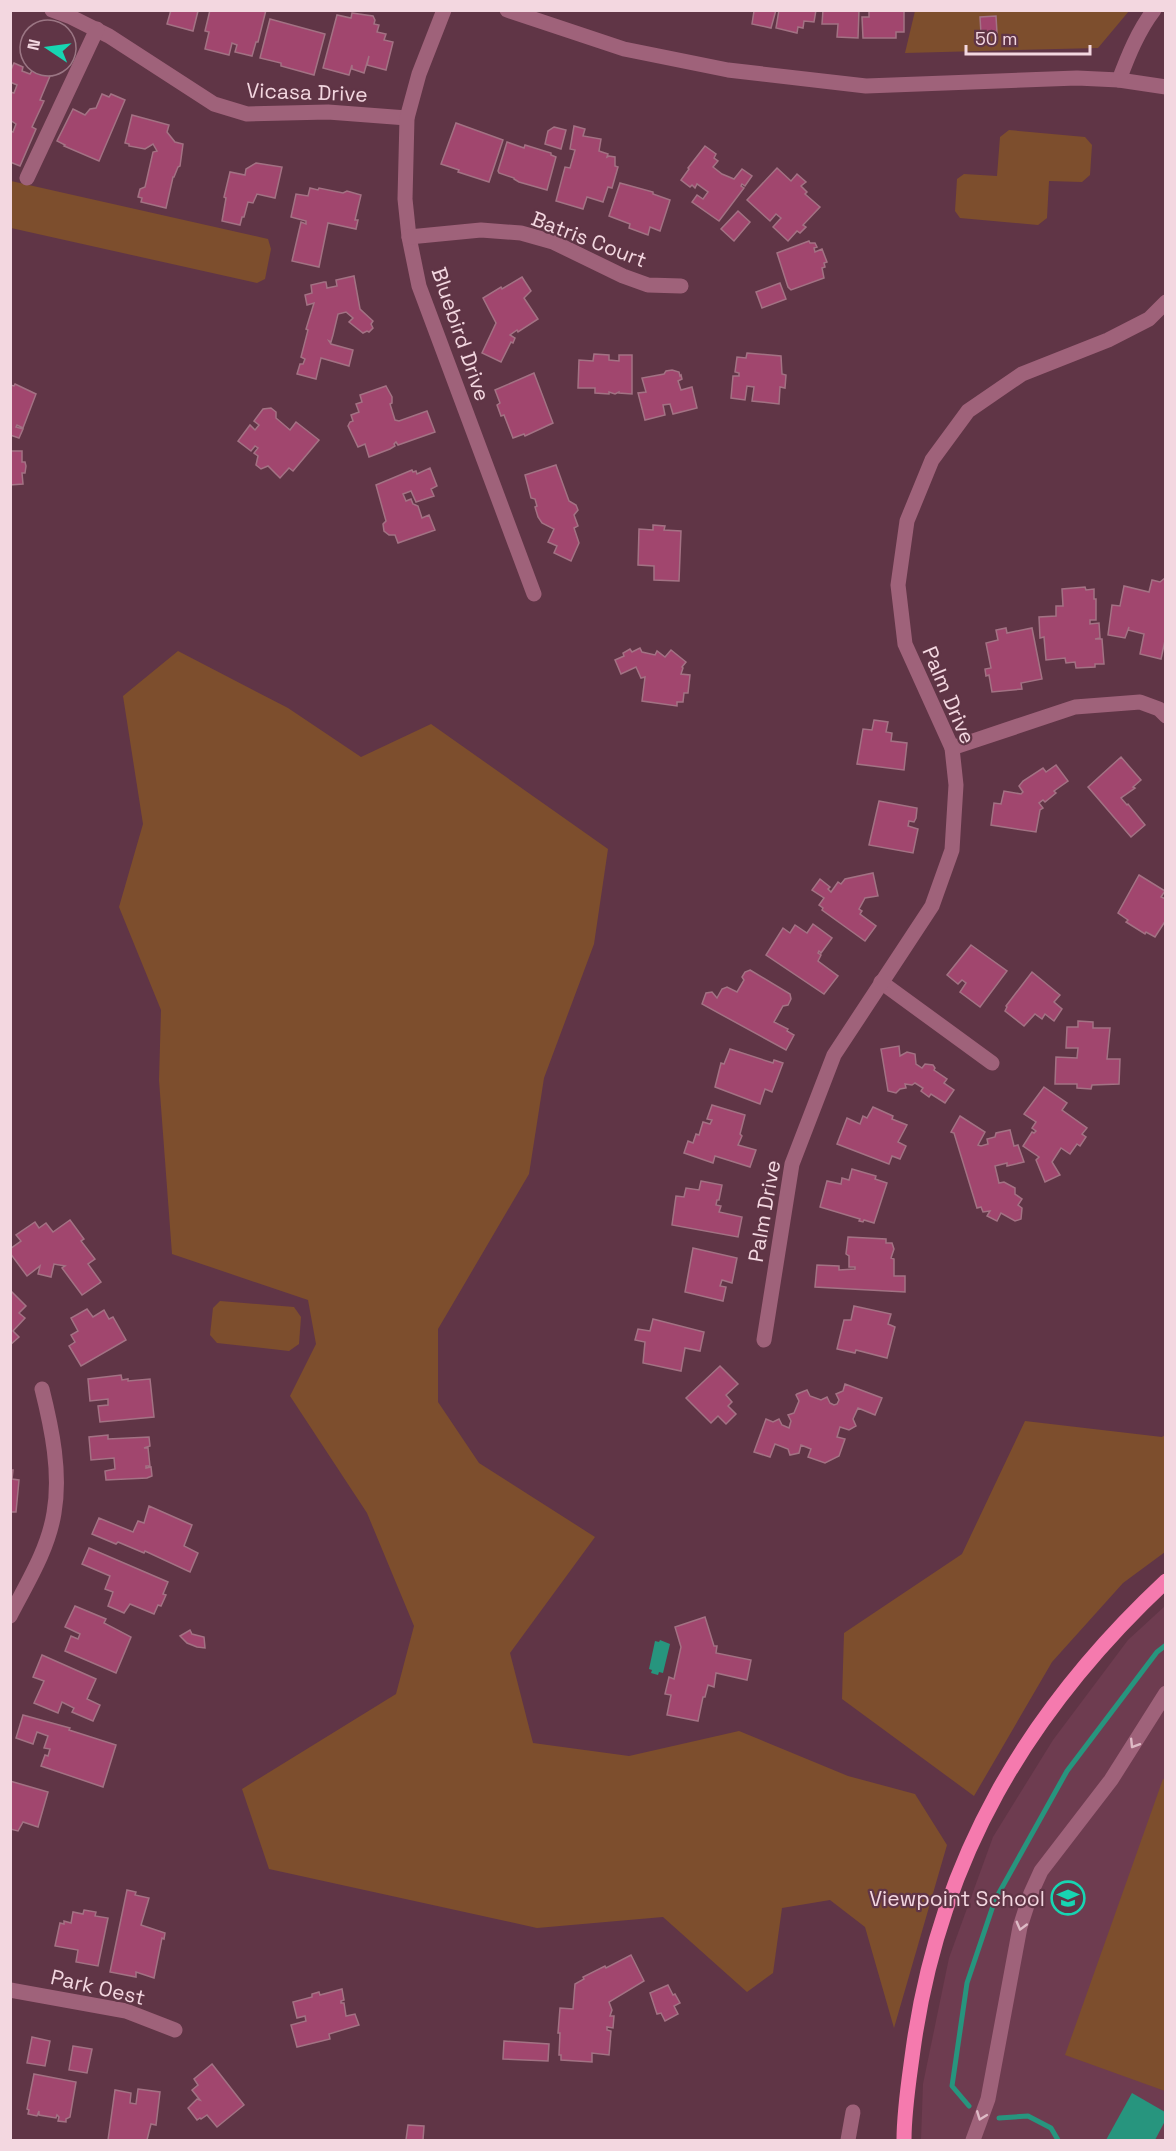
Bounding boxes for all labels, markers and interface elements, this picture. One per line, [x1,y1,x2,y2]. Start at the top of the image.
north arrow [18,18,78,78]
scale bar [966,18,1090,56]
text: 50 m [975,27,1017,50]
text: N [22,37,45,52]
street label: Vicasa Drive [246,76,368,108]
street label: Batris Court [528,205,650,273]
street label: Bluebird Drive [425,264,497,404]
street label: Palm Drive [916,642,982,748]
street label: Palm Drive [742,1158,786,1264]
one-way arrow [1129,1738,1141,1748]
school or university icon: Viewpoint School [1050,1880,1086,1916]
place label: Viewpoint School [869,1885,1045,1912]
one-way arrow [1016,1921,1029,1931]
street label: Park Oest [48,1963,148,2011]
one-way arrow [976,2111,989,2121]

